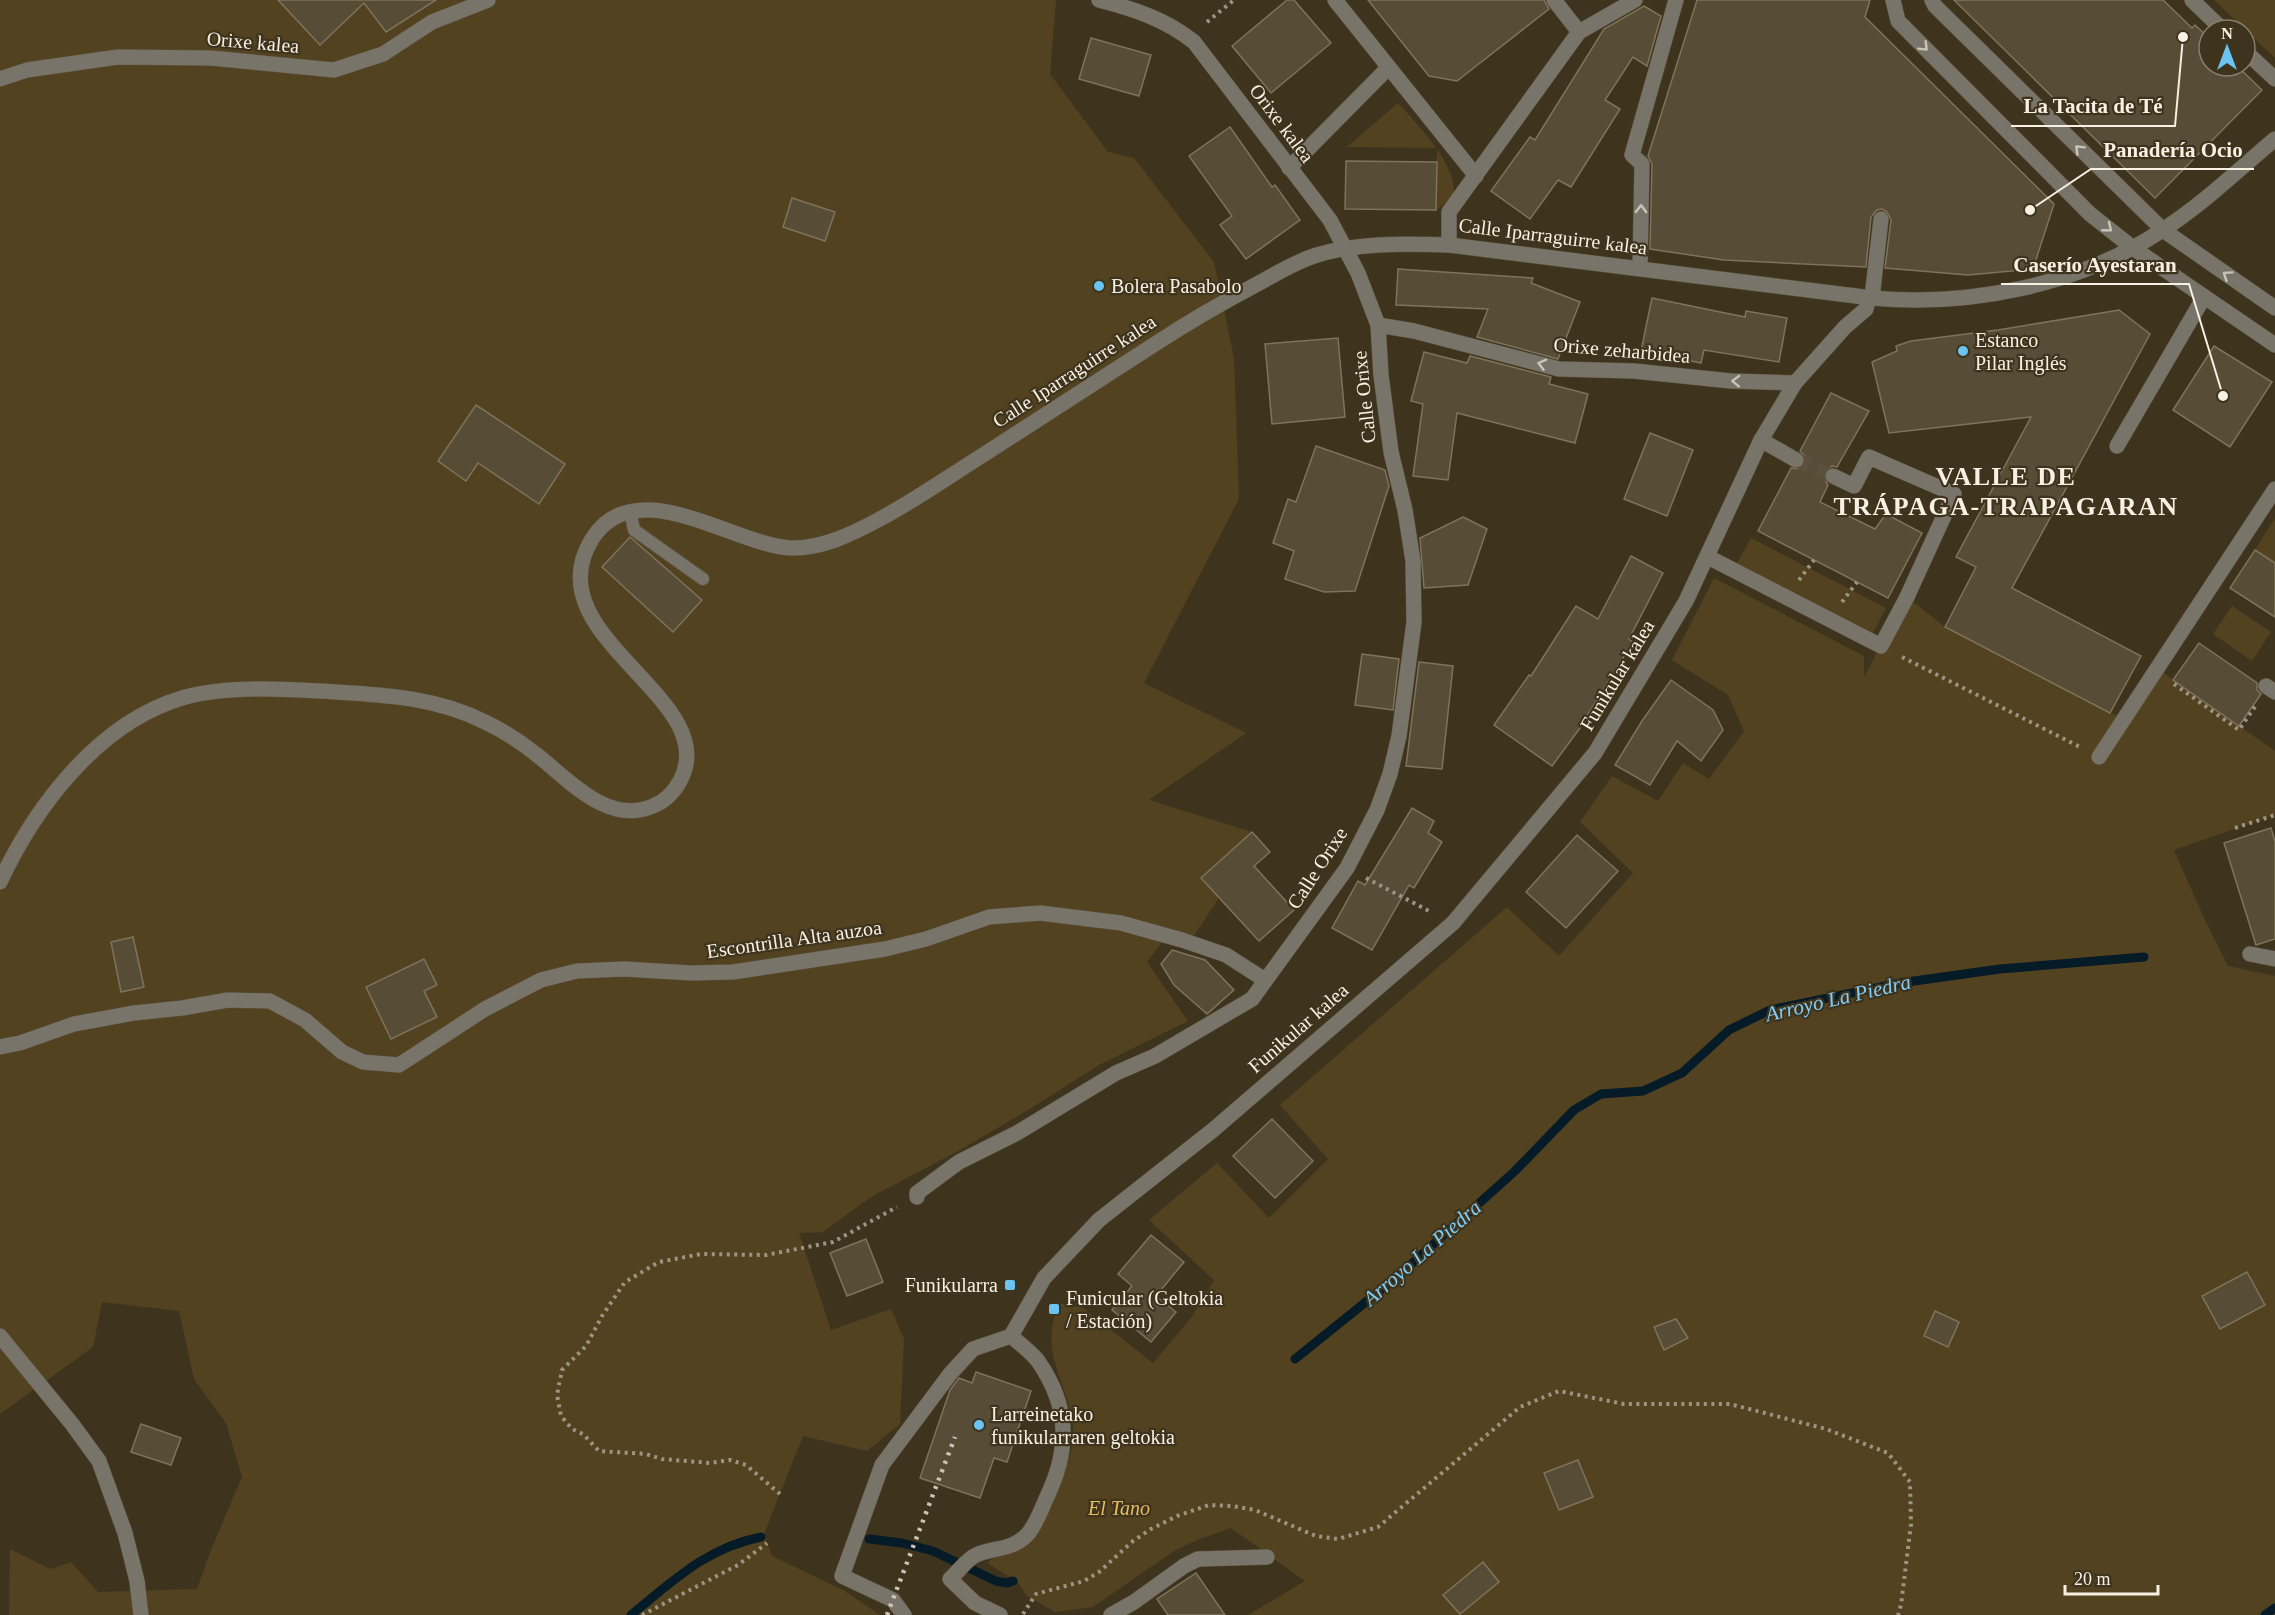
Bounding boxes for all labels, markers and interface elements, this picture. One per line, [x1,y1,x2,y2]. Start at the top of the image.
north arrow [2197,18,2257,78]
text: N [2221,25,2233,42]
street label: Orixe kalea [206,27,300,57]
one-way arrow [1916,40,1927,51]
street label: Orixe kalea [1245,79,1319,167]
callout: La Tacita de Té [2011,87,2175,126]
text: La Tacita de Té [2023,94,2163,118]
callout: Panadería Ocio [2091,130,2254,169]
text: Panadería Ocio [2103,138,2243,162]
one-way arrow [2075,145,2086,156]
one-way arrow [1635,205,1647,214]
street label: Calle Iparraguirre kalea [1457,214,1649,259]
one-way arrow [2101,221,2112,232]
callout: Caserío Ayestaran [2001,245,2189,284]
text: Caserío Ayestaran [2013,253,2177,277]
one-way arrow [2223,271,2234,282]
place label: Bolera Pasabolo [1111,275,1242,297]
marker: Bolera Pasabolo [1092,279,1106,293]
street label: Calle Iparraguirre kalea [988,310,1160,433]
place label: Estanco Pilar Inglés [1975,329,2067,375]
street label: Orixe zeharbidea [1553,333,1691,367]
marker: Estanco Pilar Inglés [1956,344,1970,358]
street label: Calle Orixe [1348,350,1380,444]
one-way arrow [1537,359,1548,371]
one-way arrow [1732,375,1741,388]
district label: VALLE DE TRÁPAGA-TRAPAGARAN [1833,462,2179,521]
street label: Funikular kalea [1575,616,1659,734]
street label: Calle Orixe [1283,823,1352,913]
street label: Escontrilla Alta auzoa [705,916,883,962]
water label: Arroyo La Piedra [1761,970,1913,1027]
street label: Funikular kalea [1244,979,1352,1077]
water label: Arroyo La Piedra [1357,1195,1486,1312]
place label: Funikularra [905,1274,998,1296]
marker: Funikularra [1003,1278,1017,1292]
place label: Funicular (Geltokia / Estación) [1066,1287,1223,1333]
marker: Funicular (Geltokia / Estación) [1047,1302,1061,1316]
place label: Larreinetako funikularraren geltokia [991,1403,1175,1449]
marker: Larreinetako funikularraren geltokia [972,1418,986,1432]
park label: El Tano [1087,1497,1150,1519]
scale bar [2065,1558,2158,1596]
text: 20 m [2074,1569,2111,1589]

